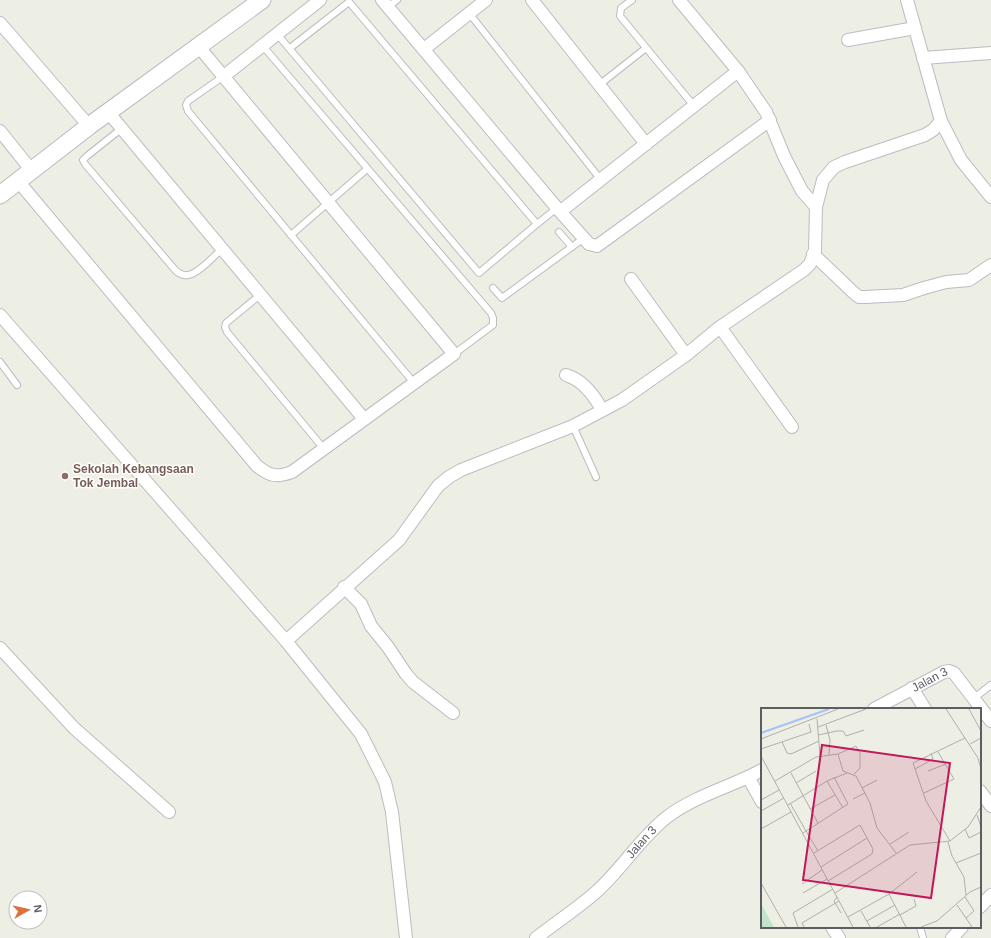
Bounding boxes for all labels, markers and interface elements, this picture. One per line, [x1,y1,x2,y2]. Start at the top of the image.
place label: Sekolah Kebangsaan Tok Jembal [73,462,194,490]
marker: Sekolah Kebangsaan Tok Jembal [60,471,70,481]
street label: Jalan 3 [909,664,950,695]
inset map [761,708,981,928]
street label: Jalan 3 [623,823,660,861]
north arrow [8,890,48,930]
text: N [31,904,44,913]

